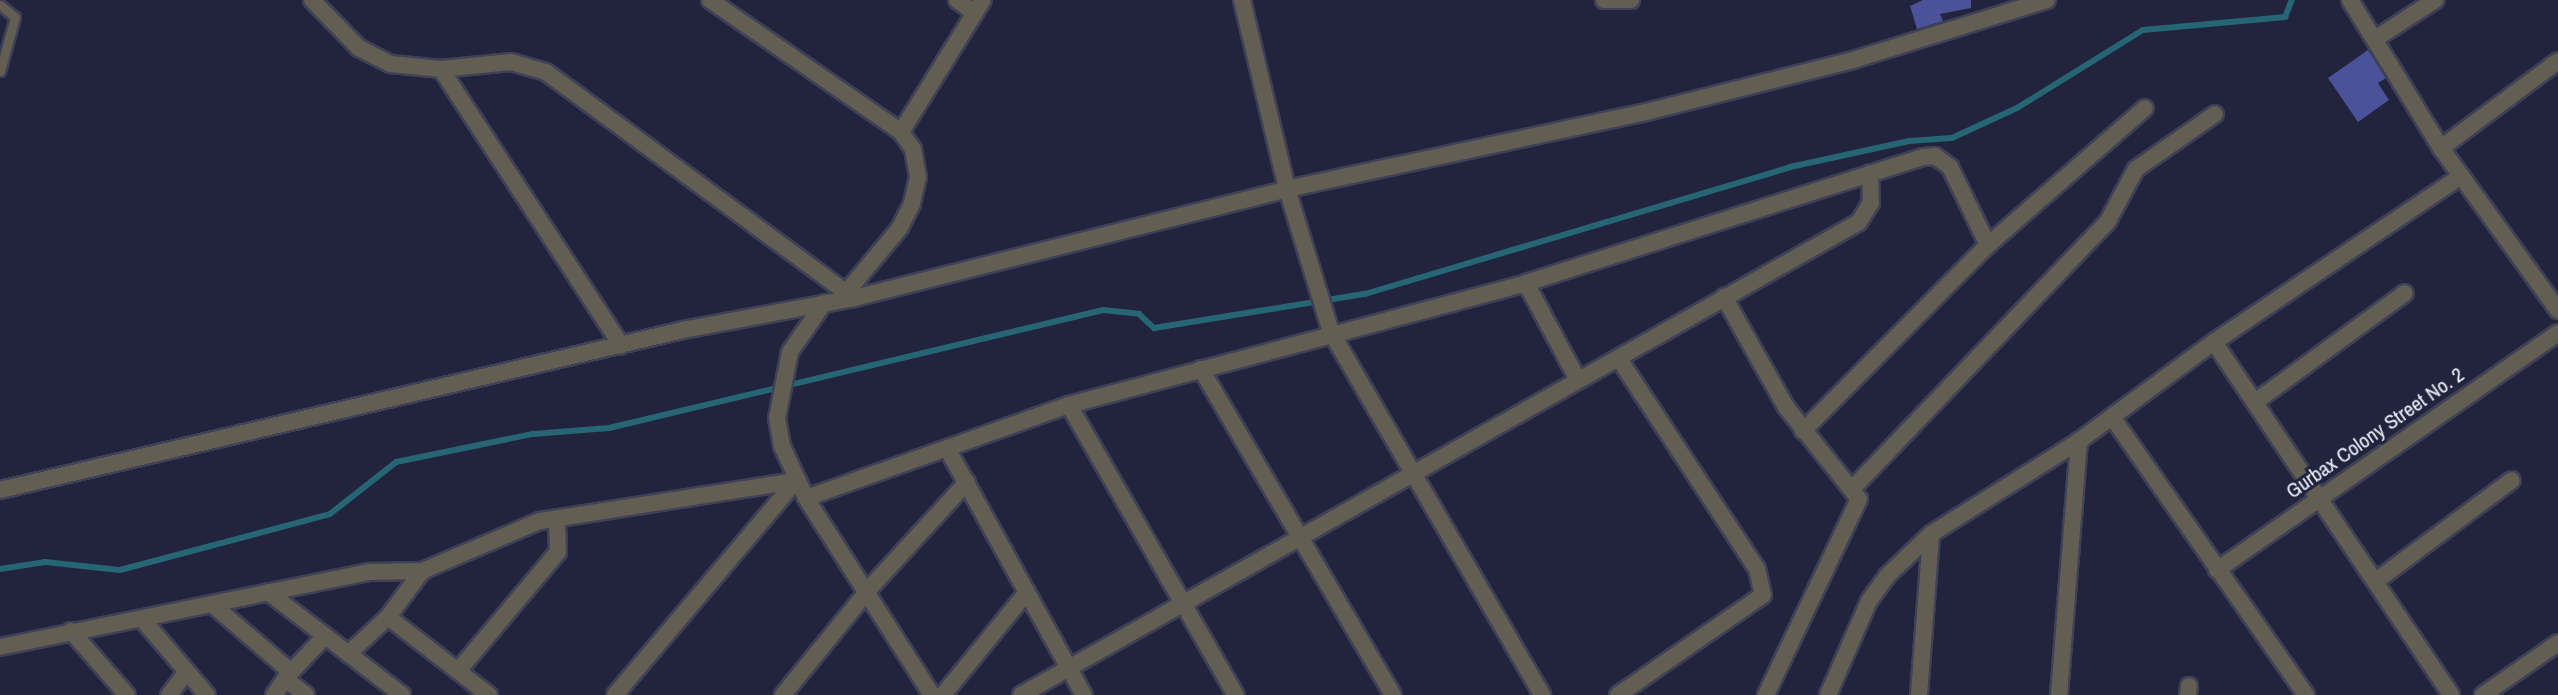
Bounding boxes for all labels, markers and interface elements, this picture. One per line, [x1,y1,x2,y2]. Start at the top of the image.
street label: Gurbax Colony Street No. 2 [2281,362,2469,504]

